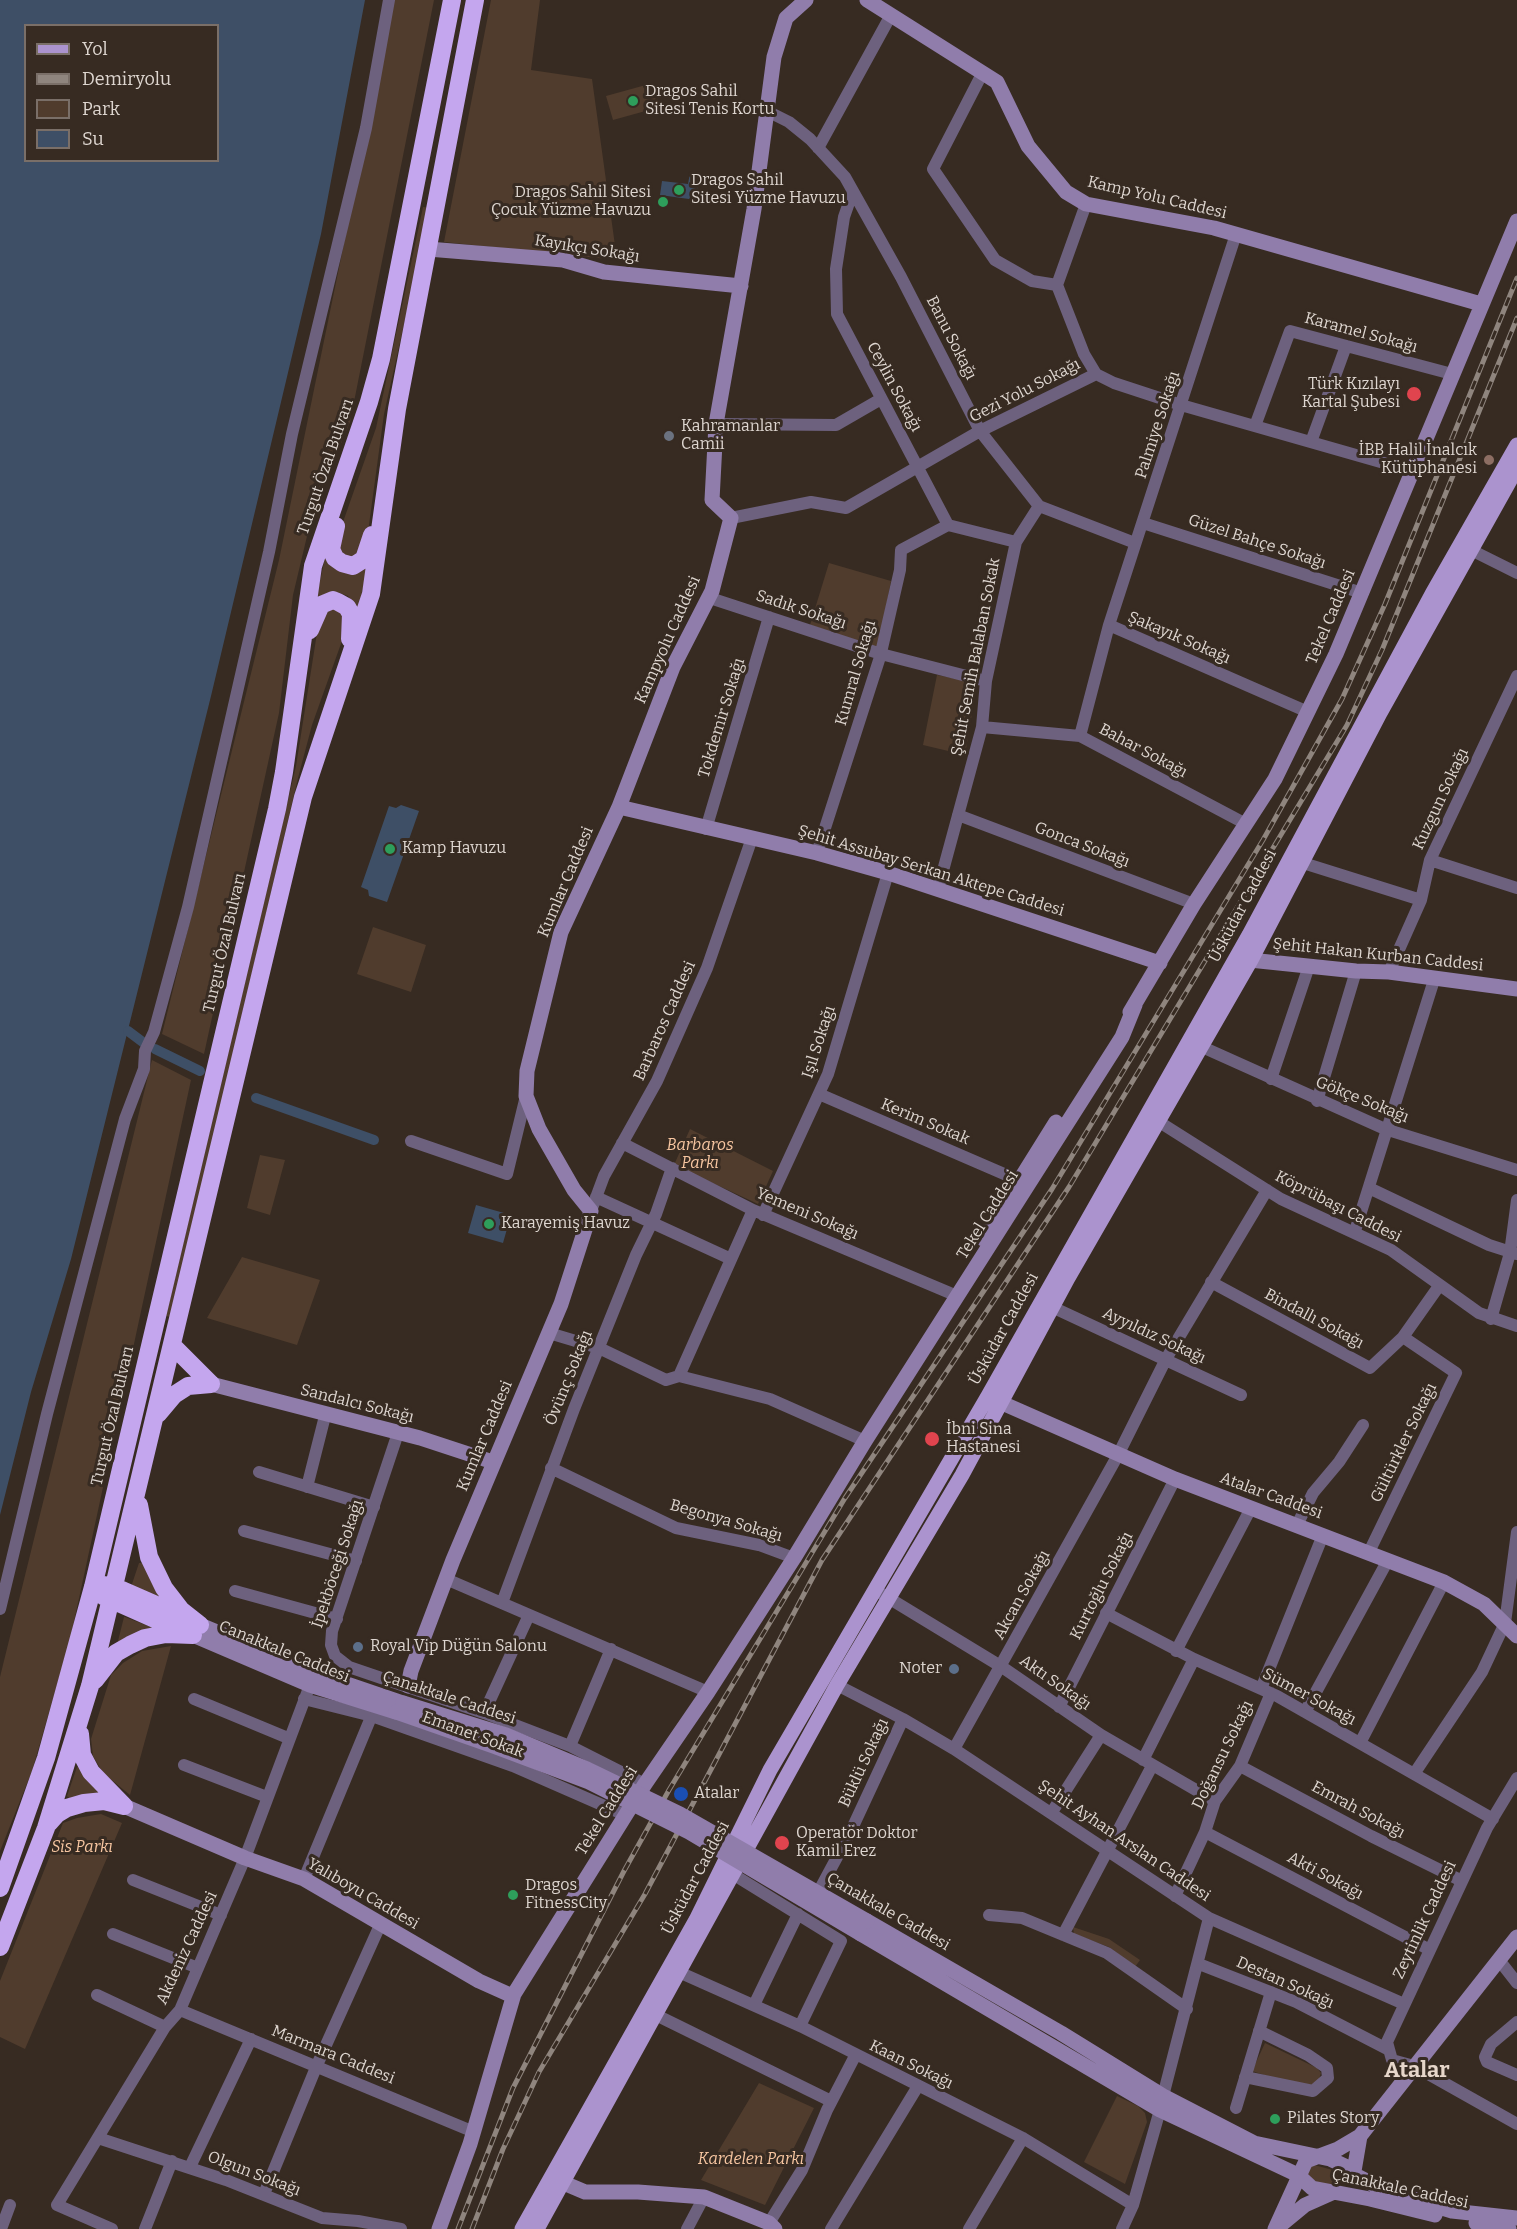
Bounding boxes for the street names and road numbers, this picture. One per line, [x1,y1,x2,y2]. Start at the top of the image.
street label: Kamp Yolu Caddesi [1086,173,1228,223]
street label: Kayıkçı Sokağı [533,231,641,267]
street label: Banu Sokağı [922,293,980,383]
street label: Karamel Sokağı [1302,309,1420,357]
street label: Ceylin Sokağı [862,339,926,435]
street label: Gezi Yolu Sokağı [966,355,1084,427]
street label: Palmiye Sokağı [1132,369,1184,481]
street label: Turgut Özal Bulvarı [294,396,358,538]
street label: Güzel Bahçe Sokağı [1186,511,1328,573]
street label: Şehit Semih Balaban Sokak [947,556,1005,758]
street label: Tekel Caddesi [1302,567,1360,667]
street label: Kampyolu Caddesi [631,573,705,707]
street label: Sadık Sokağı [753,586,849,634]
street label: Şakayık Sokağı [1125,608,1233,668]
street label: Kumral Sokağı [832,618,880,728]
street label: Tokdemir Sokağı [695,656,749,780]
street label: Bahar Sokağı [1096,720,1190,782]
street label: Kuzgun Sokağı [1409,745,1473,853]
street label: Gonca Sokağı [1032,818,1132,872]
street label: Şehit Assubay Serkan Aktepe Caddesi [795,821,1067,921]
street label: Kumlar Caddesi [534,824,598,940]
street label: Üsküdar Caddesi [1205,846,1281,966]
street label: Turgut Özal Bulvarı [200,871,250,1015]
street label: Şehit Hakan Kurban Caddesi [1272,934,1484,976]
street label: Barbaros Caddesi [630,958,700,1084]
street label: Işıl Sokağı [798,1003,840,1081]
street label: Gökçe Sokağı [1313,1073,1411,1127]
street label: Kerim Sokak [878,1095,972,1149]
street label: Tekel Caddesi [953,1167,1023,1263]
street label: Köprübaşı Caddesi [1272,1167,1404,1247]
street label: Yemeni Sokağı [753,1184,861,1244]
street label: Üsküdar Caddesi [965,1270,1043,1388]
street label: Bindallı Sokağı [1261,1285,1367,1353]
street label: Ayyıldız Sokağı [1099,1304,1209,1368]
street label: Övünç Sokağı [541,1328,597,1428]
street label: Turgut Özal Bulvarı [88,1344,138,1488]
street label: Kumlar Caddesi [453,1378,517,1494]
street label: Gültürkler Sokağı [1367,1380,1441,1506]
street label: Sandalcı Sokağı [298,1381,416,1427]
street label: Atalar Caddesi [1217,1469,1325,1523]
street label: Begonya Sokağı [668,1496,784,1546]
street label: İpekböceği Sokağı [308,1497,368,1631]
street label: Kurtoğlu Sokağı [1067,1529,1137,1643]
street label: Akcan Sokağı [990,1547,1054,1643]
street label: Canakkale Caddesi [216,1617,352,1687]
street label: Aktı Sokağı [1015,1651,1095,1715]
street label: Sümer Sokağı [1259,1664,1359,1730]
street label: Çanakkale Caddesi [380,1667,518,1729]
street label: Doğansu Sokağı [1188,1698,1258,1812]
street label: Emanet Sokak [420,1708,526,1762]
street label: Büklü Sokağı [835,1715,893,1811]
street label: Tekel Caddesi [572,1763,642,1859]
street label: Şehit Ayhan Arslan Caddesi [1034,1776,1214,1906]
street label: Emrah Sokağı [1308,1777,1408,1843]
street label: Üsküdar Caddesi [658,1818,734,1938]
street label: Akti Sokağı [1284,1848,1366,1904]
street label: Yalıboyu Caddesi [304,1854,422,1934]
street label: Zeytinlik Caddesi [1389,1858,1461,1982]
street label: Çanakkale Caddesi [823,1869,953,1955]
street label: Akdeniz Caddesi [152,1888,222,2008]
street label: Destan Sokağı [1233,1953,1337,2013]
street label: Marmara Caddesi [269,2022,397,2088]
street label: Kaan Sokağı [866,2036,956,2094]
street label: Olgun Sokağı [205,2147,303,2201]
street label: Çanakkale Caddesi [1330,2165,1470,2213]

